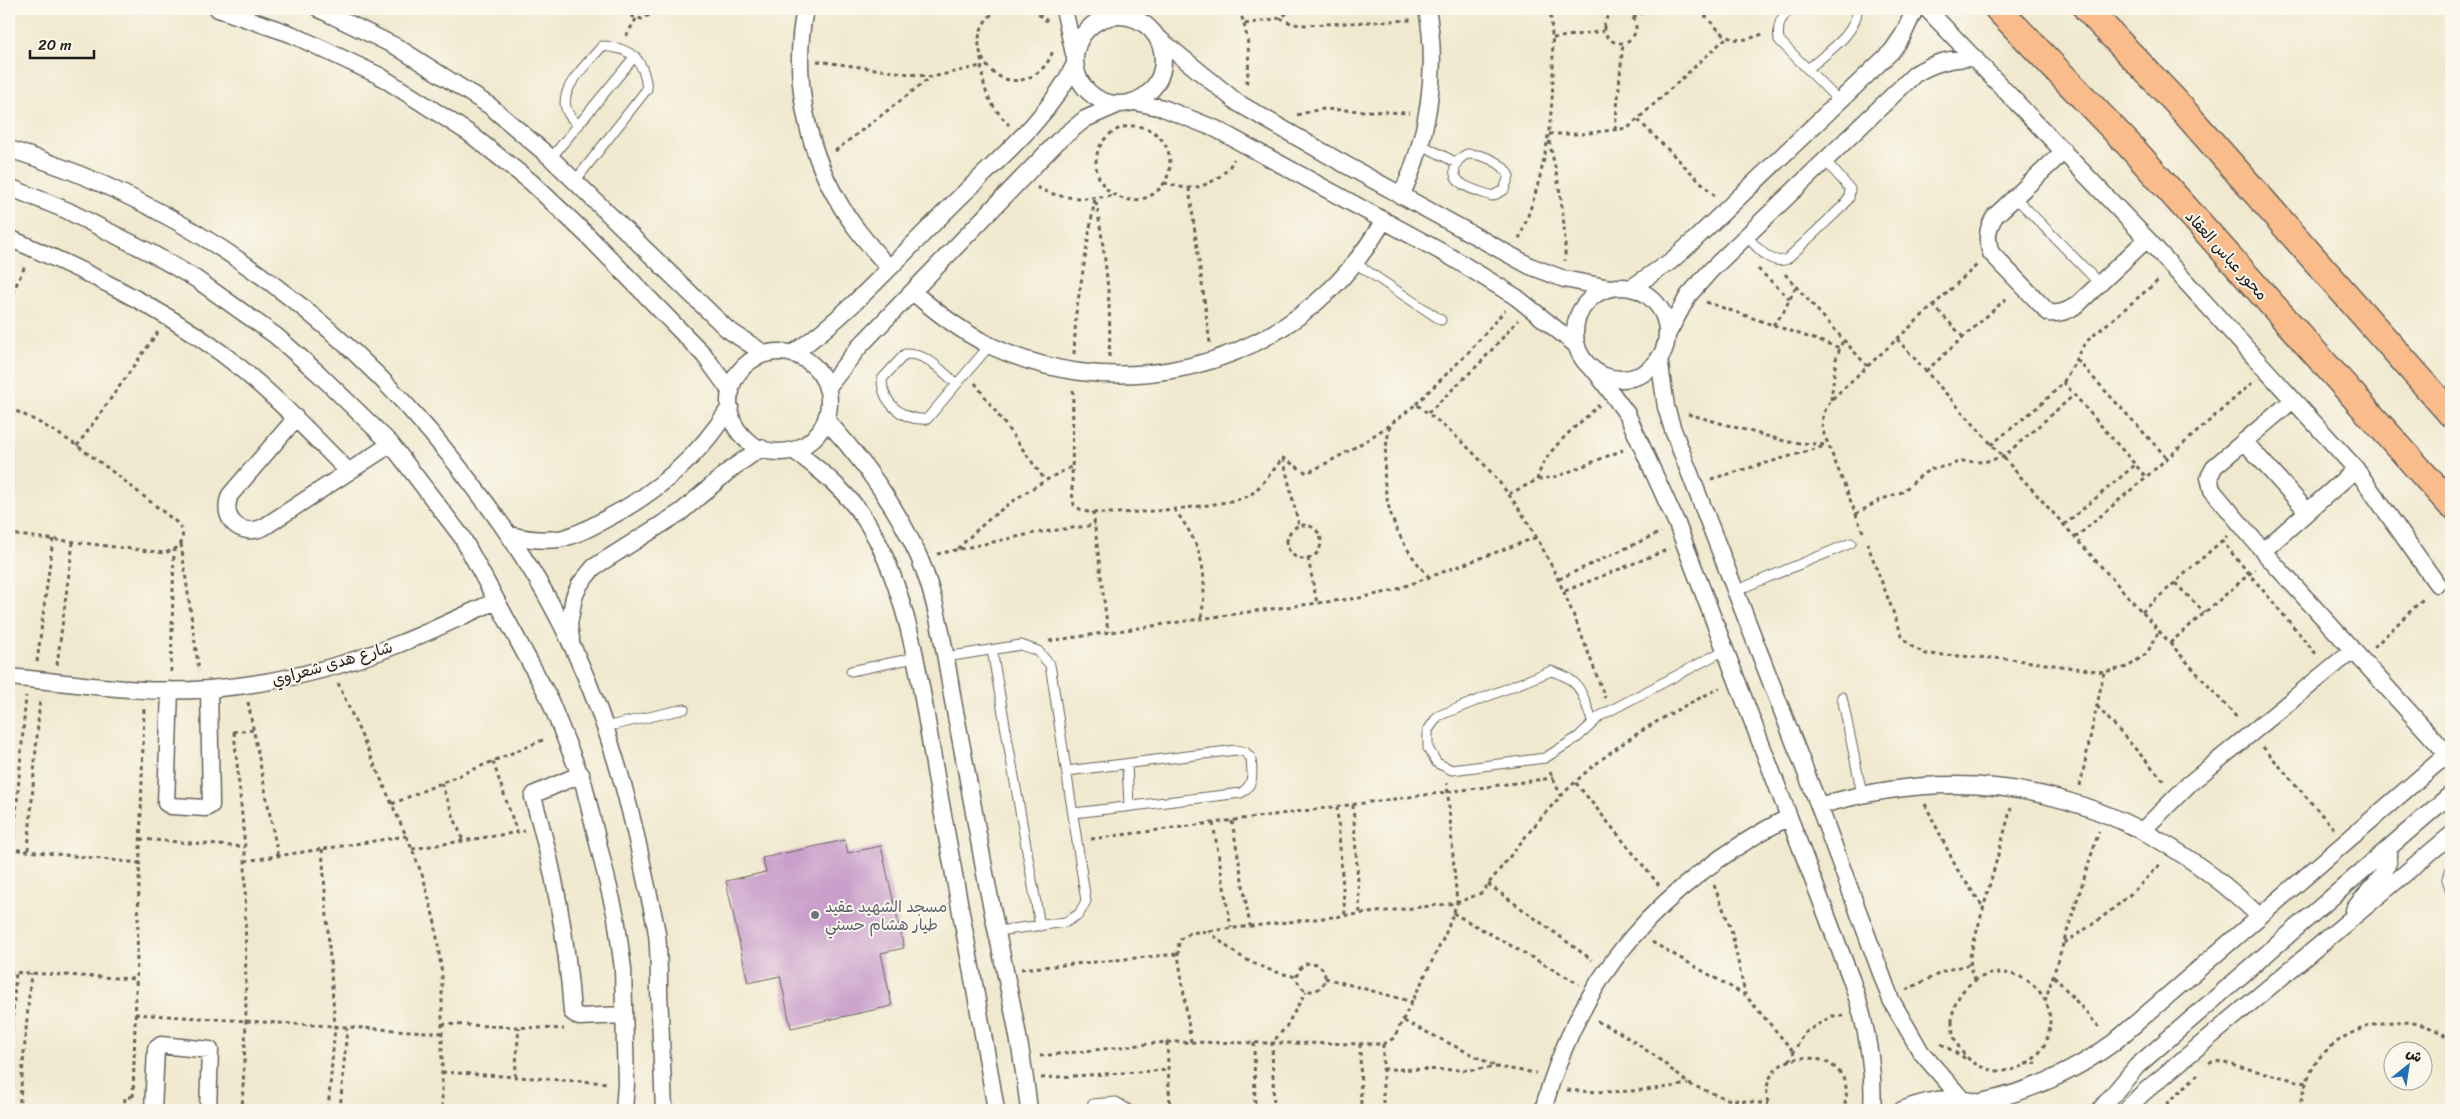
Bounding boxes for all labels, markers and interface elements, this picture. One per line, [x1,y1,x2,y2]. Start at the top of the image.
scale bar [30,28,94,60]
text: 20 m [38,32,72,58]
street label: محور عباس العقاد [2178,203,2275,307]
street label: شارع هدى شعراوي [268,632,396,695]
place label: مسجد الشهيد عقيد طيار هشام حسني [825,892,947,939]
marker: مسجد الشهيد عقيد طيار هشام حسني [809,909,821,921]
text: ش [2401,1040,2427,1070]
north arrow [2382,1042,2432,1092]

